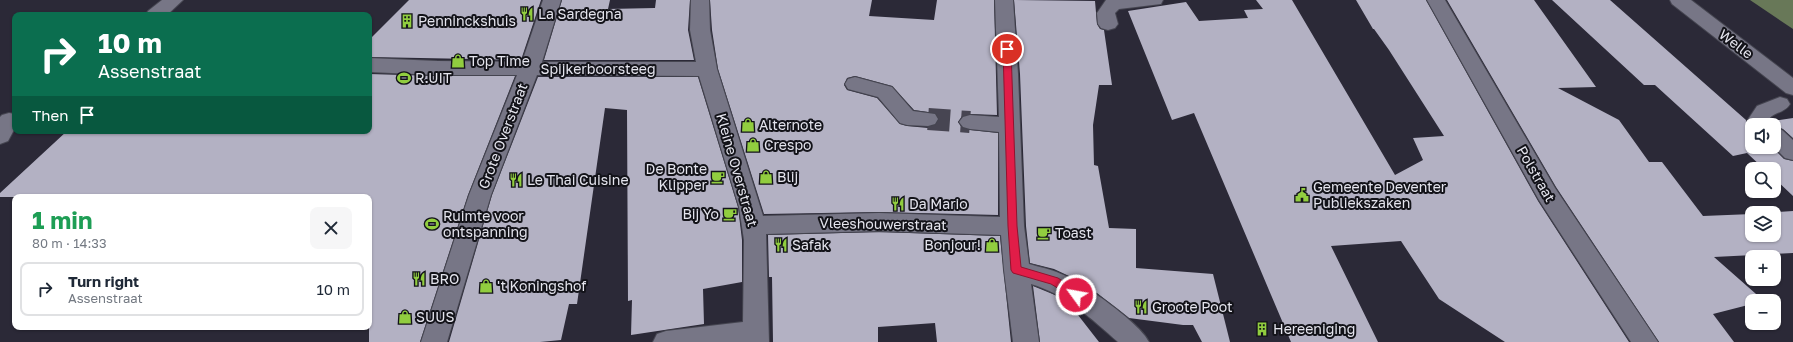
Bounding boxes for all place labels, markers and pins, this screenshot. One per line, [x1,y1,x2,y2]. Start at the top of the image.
place label: La Sardegna [538,5,622,22]
restaurant icon: La Sardegna [519,6,535,22]
place label: Penninckshuis [418,12,516,29]
building icon: Penninckshuis [399,13,415,29]
pin [990,32,1024,66]
place label: Top Time [469,52,530,69]
shop icon: Top Time [450,53,466,69]
place label: R.UIT [415,69,452,86]
sports icon: R.UIT [396,70,412,86]
place label: Alternote [759,116,822,133]
shop icon: Alternote [740,117,756,133]
place label: Crespo [764,136,811,153]
shop icon: Crespo [745,137,761,153]
place label: De Bonte Klipper [646,160,708,193]
place label: Blij [777,168,798,185]
cafe icon: De Bonte Klipper [710,169,726,185]
shop icon: Blij [758,169,774,185]
place label: Le Thai Cuisine [527,171,629,188]
restaurant icon: Le Thai Cuisine [508,172,524,188]
place label: Gemeente Deventer Publiekszaken [1313,178,1447,211]
public building icon: Gemeente Deventer Publiekszaken [1294,187,1310,203]
place label: Da Mario [909,195,968,212]
restaurant icon: Da Mario [890,196,906,212]
place label: Bij Yo [682,205,719,222]
cafe icon: Bij Yo [722,206,738,222]
place label: Ruimte voor ontspanning [443,207,528,240]
sports icon: Ruimte voor ontspanning [424,216,440,232]
place label: Toast [1055,224,1092,241]
cafe icon: Toast [1036,225,1052,241]
place label: Safak [792,236,830,253]
place label: Bonjour! [924,236,981,253]
restaurant icon: Safak [773,237,789,253]
shop icon: Bonjour! [984,237,1000,253]
place label: BRO [430,270,459,287]
restaurant icon: BRO [411,271,427,287]
place label: 't Koningshof [497,277,586,294]
shop icon: 't Koningshof [478,278,494,294]
place label: Groote Poot [1152,298,1233,315]
restaurant icon: Groote Poot [1133,299,1149,315]
place label: SUUS [416,308,454,325]
shop icon: SUUS [397,309,413,325]
place label: Hereeniging [1273,320,1355,337]
building icon: Hereeniging [1254,321,1270,337]

